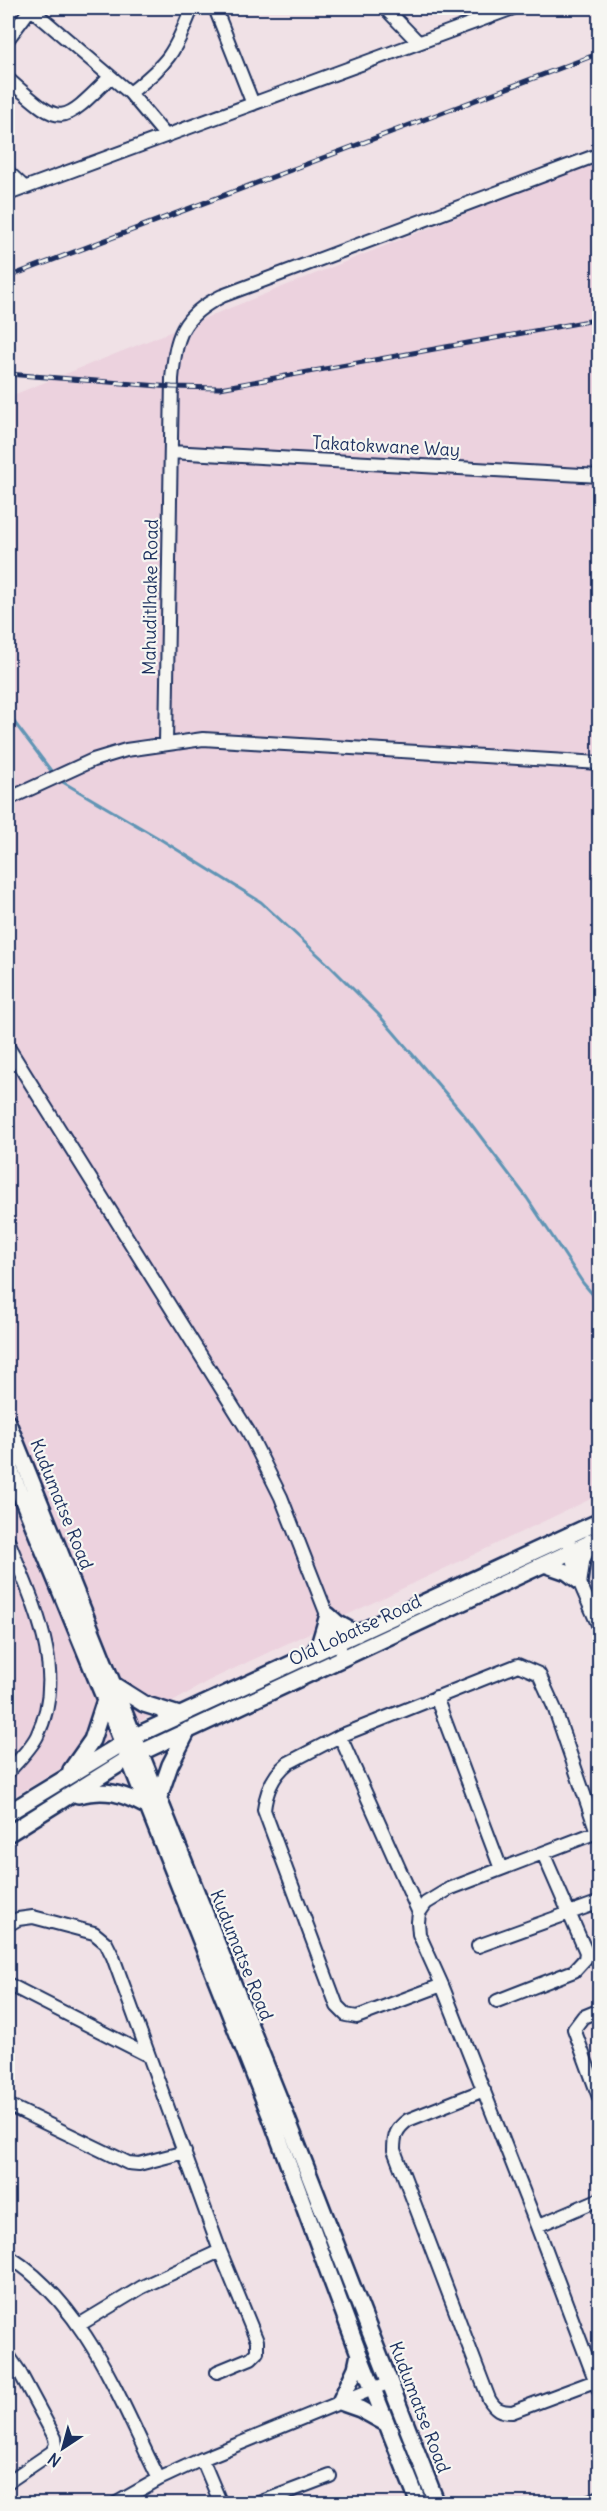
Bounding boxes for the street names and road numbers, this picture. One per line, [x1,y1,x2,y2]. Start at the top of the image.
street label: Takatokwane Way [311,431,461,461]
street label: Mahuditlhake Road [137,518,163,675]
street label: Kudumatse Road [25,1435,99,1573]
street label: Old Lobatse Road [285,1589,425,1671]
street label: Kudumatse Road [205,1886,279,2024]
street label: Kudumatse Road [384,2338,456,2476]

